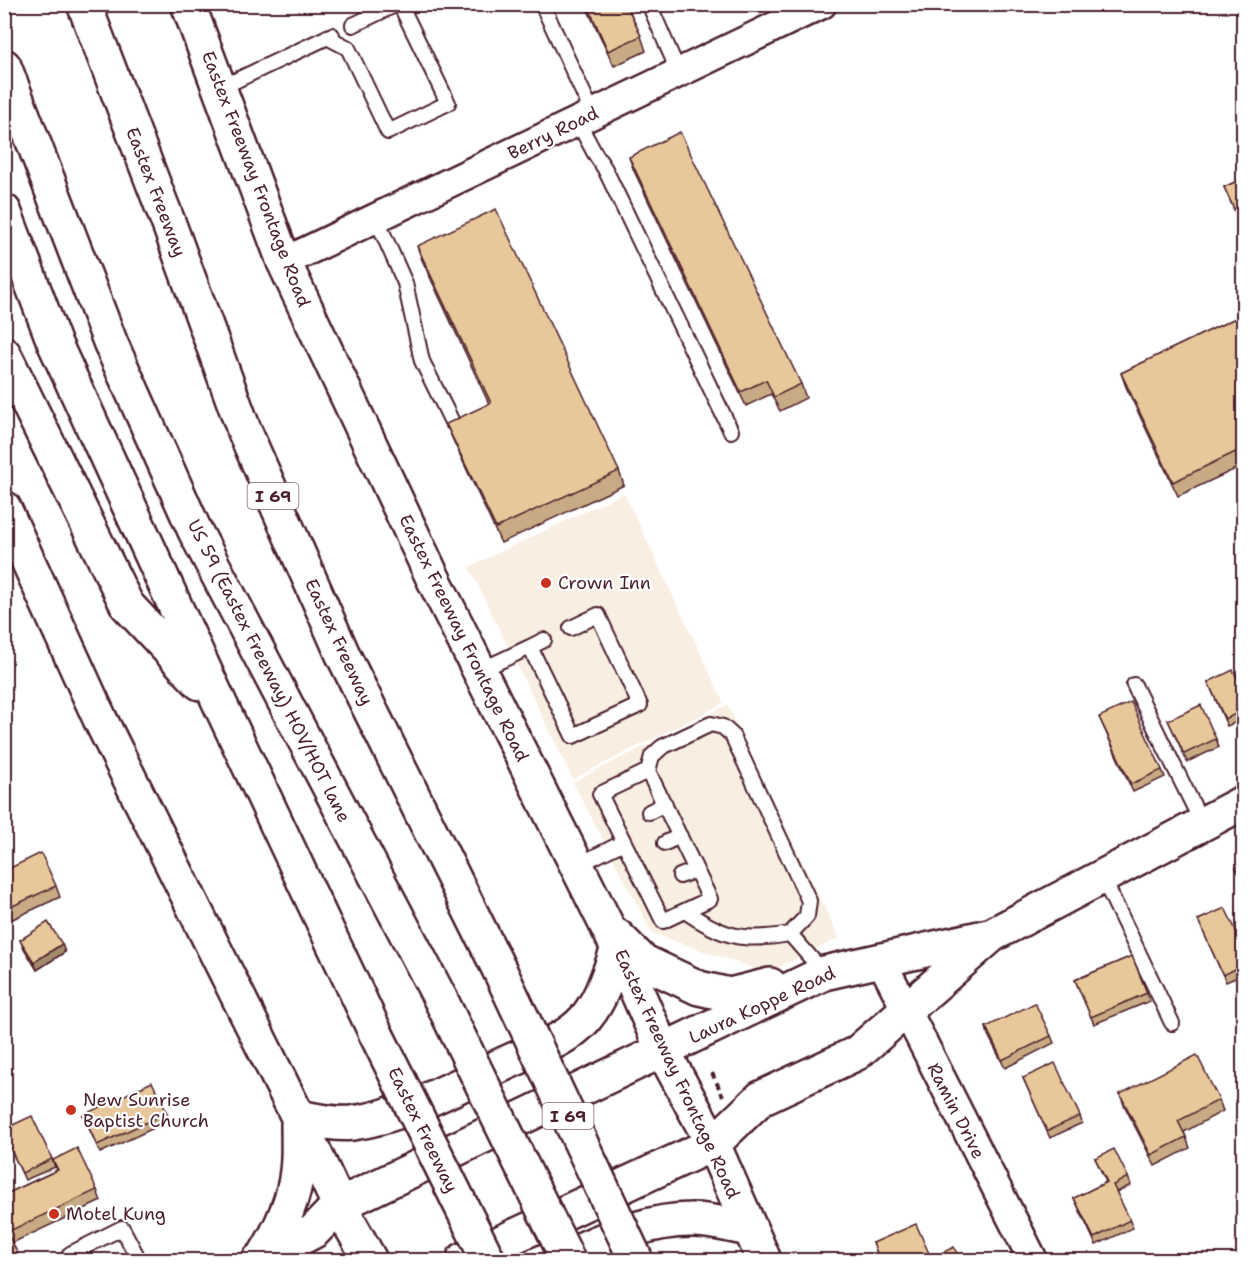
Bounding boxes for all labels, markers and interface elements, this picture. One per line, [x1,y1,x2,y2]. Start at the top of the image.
street label: Eastex Freeway Frontage Road [196,47,316,311]
street label: Berry Road [504,101,602,165]
street label: Eastex Freeway [120,124,192,260]
road number: I 69 [248,483,298,509]
street label: Eastex Freeway Frontage Road [393,510,535,766]
street label: US 59 (Eastex Freeway) HOV/HOT lane [182,515,356,827]
place label: Crown Inn [558,571,651,595]
street label: Eastex Freeway [299,575,379,709]
marker: Crown Inn [539,576,553,590]
street label: Eastex Freeway Frontage Road [609,945,745,1203]
street label: Laura Koppe Road [685,961,839,1049]
street label: Ramin Drive [922,1059,990,1163]
street label: Eastex Freeway [382,1063,464,1197]
place label: New Sunrise Baptist Church [83,1088,209,1133]
marker: New Sunrise Baptist Church [64,1103,78,1117]
road number: I 69 [542,1103,594,1129]
place label: Motel Kung [66,1202,166,1226]
marker: Motel Kung [47,1207,61,1221]

